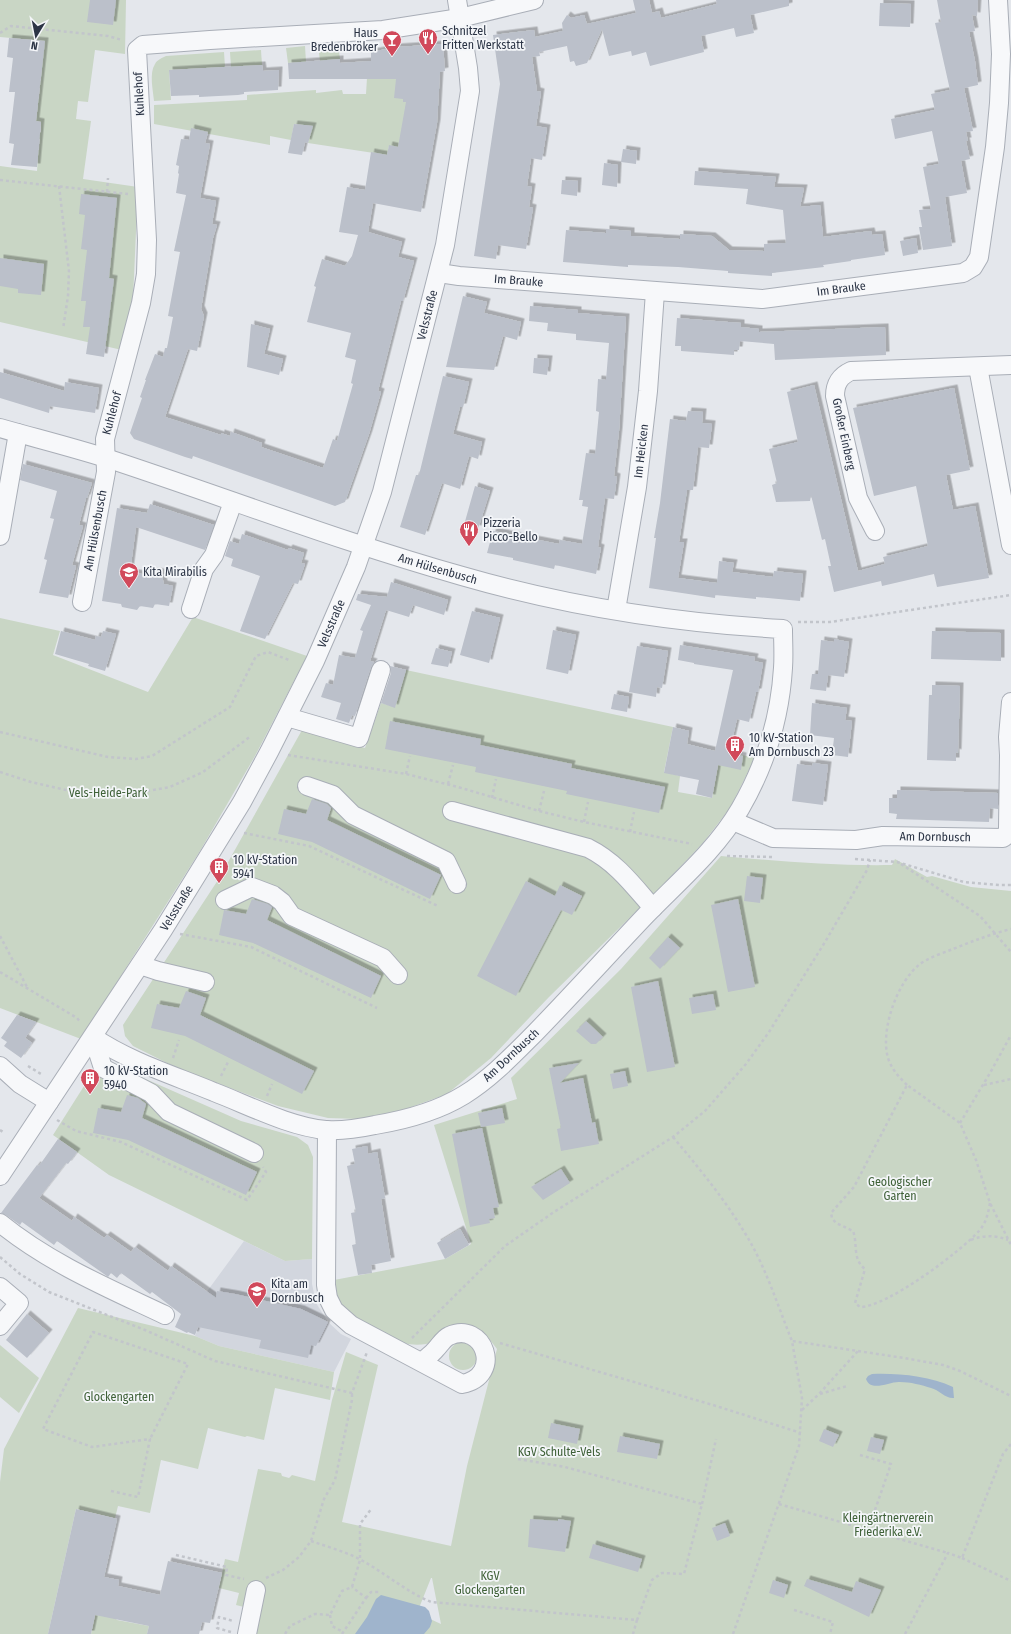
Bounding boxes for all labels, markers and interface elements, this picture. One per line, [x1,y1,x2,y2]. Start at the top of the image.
north arrow [16,16,56,56]
place label: Schnitzel Fritten Werkstatt [442,24,524,52]
place label: Haus Bredenbröker [311,26,379,54]
restaurant icon: Schnitzel Fritten Werkstatt [417,27,439,55]
bar icon: Haus Bredenbröker [381,29,403,57]
text: N [30,38,39,52]
street label: Kuhlehof [131,70,147,116]
street label: Im Brauke [494,272,544,289]
street label: Im Brauke [816,279,867,299]
street label: Velsstraße [414,288,440,341]
street label: Kuhlehof [99,389,125,436]
street label: Großer Einberg [830,397,859,472]
street label: Im Heicken [631,423,651,479]
street label: Am Hülsenbusch [81,489,110,572]
place label: Pizzeria Picco-Bello [483,516,538,544]
restaurant icon: Pizzeria Picco-Bello [458,519,480,547]
street label: Am Hülsenbusch [397,550,479,587]
school or university icon: Kita Mirabilis [118,561,140,589]
place label: Kita Mirabilis [143,565,207,579]
street label: Velsstraße [315,597,348,650]
place label: 10 kV-Station Am Dornbusch 23 [749,731,834,759]
building icon: 10 kV-Station Am Dornbusch 23 [724,734,746,762]
park label: Vels-Heide-Park [69,786,148,800]
street label: Am Dornbusch [899,829,971,844]
place label: 10 kV-Station 5941 [233,853,297,881]
building icon: 10 kV-Station 5941 [208,856,230,884]
street label: Velsstraße [157,882,196,933]
street label: Am Dornbusch [480,1026,542,1084]
place label: 10 kV-Station 5940 [104,1064,168,1092]
building icon: 10 kV-Station 5940 [79,1067,101,1095]
park label: Geologischer Garten [868,1175,933,1203]
place label: Kita am Dornbusch [271,1277,324,1305]
school or university icon: Kita am Dornbusch [246,1280,268,1308]
park label: Glockengarten [84,1390,154,1404]
park label: KGV Schulte-Vels [518,1445,600,1459]
park label: Kleingärtnerverein Friederika e.V. [843,1511,933,1539]
park label: KGV Glockengarten [455,1569,525,1597]

